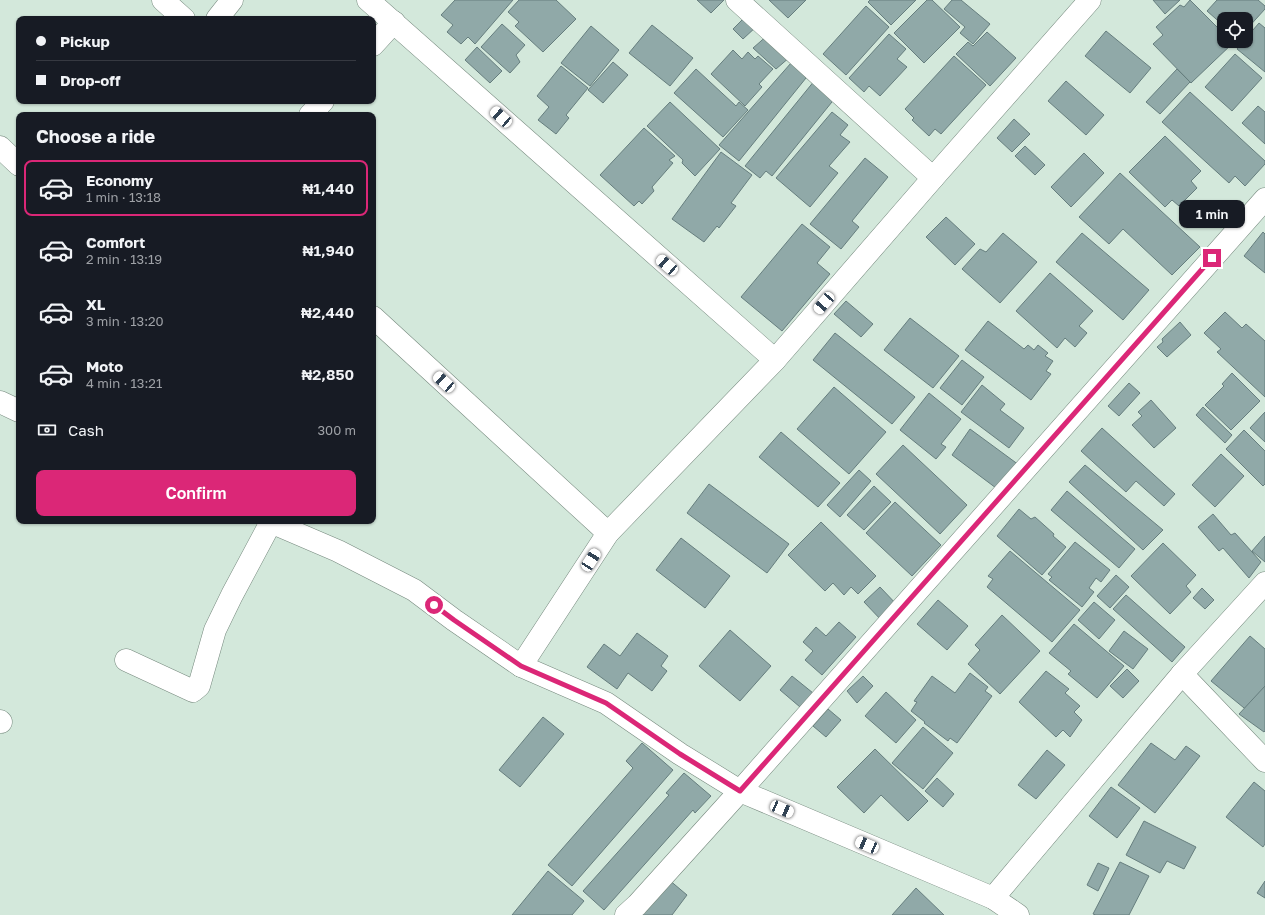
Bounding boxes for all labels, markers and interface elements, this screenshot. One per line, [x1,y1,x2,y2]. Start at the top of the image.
map controls [1217,12,1253,48]
button: locate [1217,12,1253,48]
text: Pickup [60,32,110,50]
text: Drop-off [60,71,120,89]
car [488,105,514,129]
text: Choose a ride [36,125,155,147]
icon: car [38,170,74,206]
text: Economy [86,171,153,189]
text: ₦1,440 [303,179,354,197]
text: 1 min · 13:18 [86,189,161,205]
callout: 1 min [1179,200,1245,228]
text: 1 min [1196,206,1228,222]
icon: car [38,232,74,268]
text: Comfort [86,233,145,251]
text: ₦1,940 [303,241,354,259]
route end [1203,249,1221,267]
text: 2 min · 13:19 [86,251,162,267]
car [654,253,680,277]
car [812,290,836,316]
icon: car [38,294,74,330]
text: XL [86,295,105,313]
text: ₦2,440 [301,303,354,321]
text: 3 min · 13:20 [86,313,164,329]
icon: car [38,356,74,392]
text: Moto [86,357,123,375]
text: ₦2,850 [302,365,354,383]
car [431,370,457,394]
text: 4 min · 13:21 [86,375,162,391]
icon: cash [36,419,58,441]
text: Cash [68,421,104,439]
text: 300 m [318,422,356,438]
button: Confirm [36,470,356,516]
car [579,547,603,573]
route start [425,596,443,614]
car [769,799,795,819]
car [854,835,880,855]

